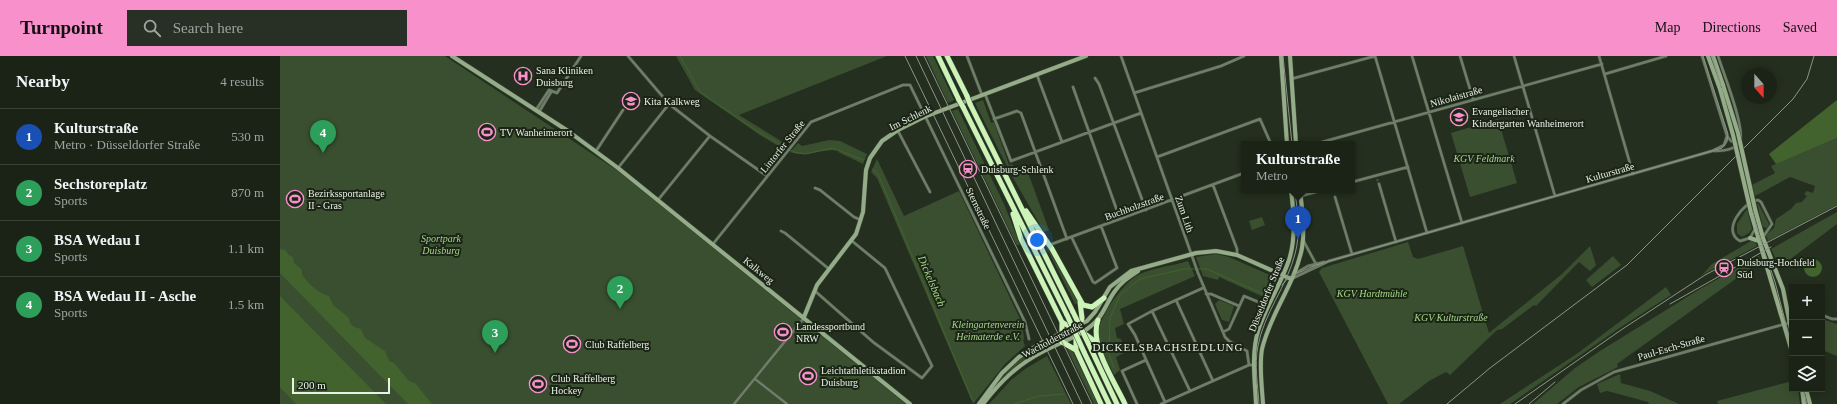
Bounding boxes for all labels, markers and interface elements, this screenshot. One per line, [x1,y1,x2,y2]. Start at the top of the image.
search box [127,10,407,46]
text: Turnpoint [20,17,103,38]
icon: search [141,17,163,39]
text: Search here [173,20,243,36]
text: Map [1655,20,1680,35]
text: Directions [1702,20,1761,35]
text: Saved [1783,20,1817,35]
place label: Sana Kliniken Duisburg [536,65,593,88]
hospital icon: Sana Kliniken Duisburg [513,66,533,86]
north arrow [1741,68,1777,104]
text: Nearby [16,72,70,91]
text: 4 results [220,74,264,89]
street label: Nikolaistraße [1429,84,1484,109]
school or university icon: Kita Kalkweg [621,91,641,111]
place label: Kita Kalkweg [644,96,700,107]
street label: Im Schlenk [887,102,933,132]
place label: Evangelischer Kindergarten Wanheimerort [1472,106,1584,129]
school or university icon: Evangelischer Kindergarten Wanheimerort [1449,107,1469,127]
street label: Lintorfer Straße [758,117,807,175]
text: Kulturstraße [54,120,138,136]
pin: 4 [310,120,336,153]
sports icon: TV Wanheimerort [477,122,497,142]
place label: TV Wanheimerort [500,127,573,138]
text: 1 [26,129,32,144]
text: 530 m [231,129,264,144]
text: Metro · Düsseldorfer Straße [54,137,200,152]
popup [1241,141,1355,193]
text: Kulturstraße [1256,151,1340,167]
park label: KGV Feldmark [1452,153,1515,164]
station icon: Duisburg-Schlenk [958,159,978,179]
street label: Kulturstraße [1585,160,1636,185]
place label: Duisburg-Schlenk [981,164,1054,175]
text: Metro [1256,168,1288,183]
text: Sechstoreplatz [54,176,147,192]
text: 2 [26,185,32,200]
text: 870 m [231,185,264,200]
street label: Sternstraße [964,186,994,231]
place label: Bezirkssportanlage II - Gras [308,188,385,211]
sports icon: Bezirkssportanlage II - Gras [285,189,305,209]
street label: Buchholzstraße [1103,190,1166,222]
text: Sports [54,193,87,208]
street label: Zum Lith [1173,194,1196,234]
pin: 1 [1285,206,1311,239]
your location [1027,230,1047,250]
text: BSA Wedau I [54,232,140,248]
park label: Sportpark Duisburg [421,233,462,256]
text: 3 [26,241,32,256]
text: 1.1 km [228,241,264,256]
text: Sports [54,249,87,264]
water label: Dickelsbach [915,253,948,309]
street label: Kalkweg [741,255,776,286]
street label: Düsseldorfer Straße [1246,255,1287,333]
place label: Duisburg-Hochfeld Süd [1737,257,1815,280]
station icon: Duisburg-Hochfeld Süd [1714,258,1734,278]
pin: 2 [607,276,633,309]
map controls [1789,284,1825,392]
button: + [1789,284,1825,320]
text: BSA Wedau II - Asche [54,288,196,304]
park label: KGV Hardtmühle [1336,288,1408,299]
text: 4 [26,297,32,312]
text: 1.5 km [228,297,264,312]
text: Sports [54,305,87,320]
park label: KGV Kulturstraße [1413,312,1488,323]
park label: Kleingartenverein Heimaterde e.V. [951,319,1024,342]
street label: Wacholderstraße [1020,319,1085,360]
pin: 3 [482,320,508,353]
button: − [1789,320,1825,356]
place label: Landessportbund NRW [796,321,865,344]
sports icon: Landessportbund NRW [773,322,793,342]
street label: Paul-Esch-Straße [1636,332,1707,362]
sports icon: Club Raffelberg [562,334,582,354]
place label: Club Raffelberg [585,339,649,350]
district label: DICKELSBACHSIEDLUNG [1093,341,1244,353]
button: layers [1789,356,1825,392]
place label: Leichtathletikstadion Duisburg [821,365,905,388]
sports icon: Leichtathletikstadion Duisburg [798,366,818,386]
place label: Club Raffelberg Hockey [551,373,615,396]
sports icon: Club Raffelberg Hockey [528,374,548,394]
scale bar [292,376,390,395]
text: 200 m [298,379,326,391]

